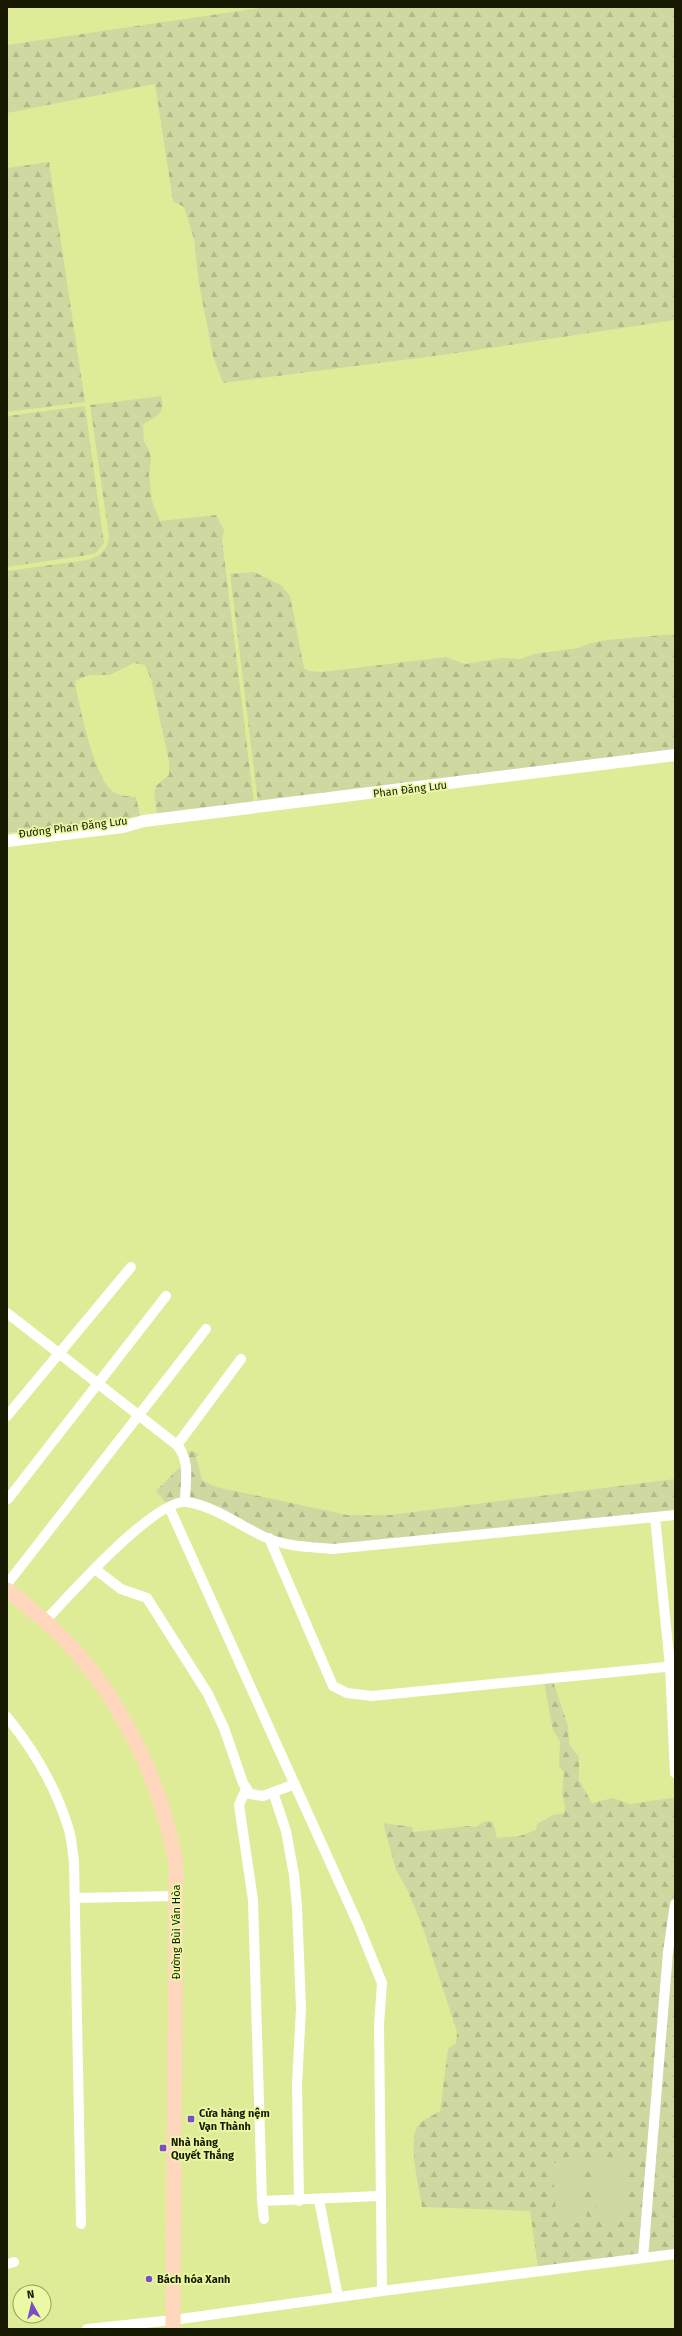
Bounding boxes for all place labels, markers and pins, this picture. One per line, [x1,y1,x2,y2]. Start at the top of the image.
place label: Cửa hàng nệm Vạn Thành [198,2107,270,2133]
marker: Cửa hàng nệm Vạn Thành [186,2114,196,2124]
place label: Nhà hàng Quyết Thắng [171,2136,235,2162]
marker: Nhà hàng Quyết Thắng [158,2143,168,2153]
place label: Bách hóa Xanh [157,2273,230,2286]
marker: Bách hóa Xanh [144,2274,154,2284]

